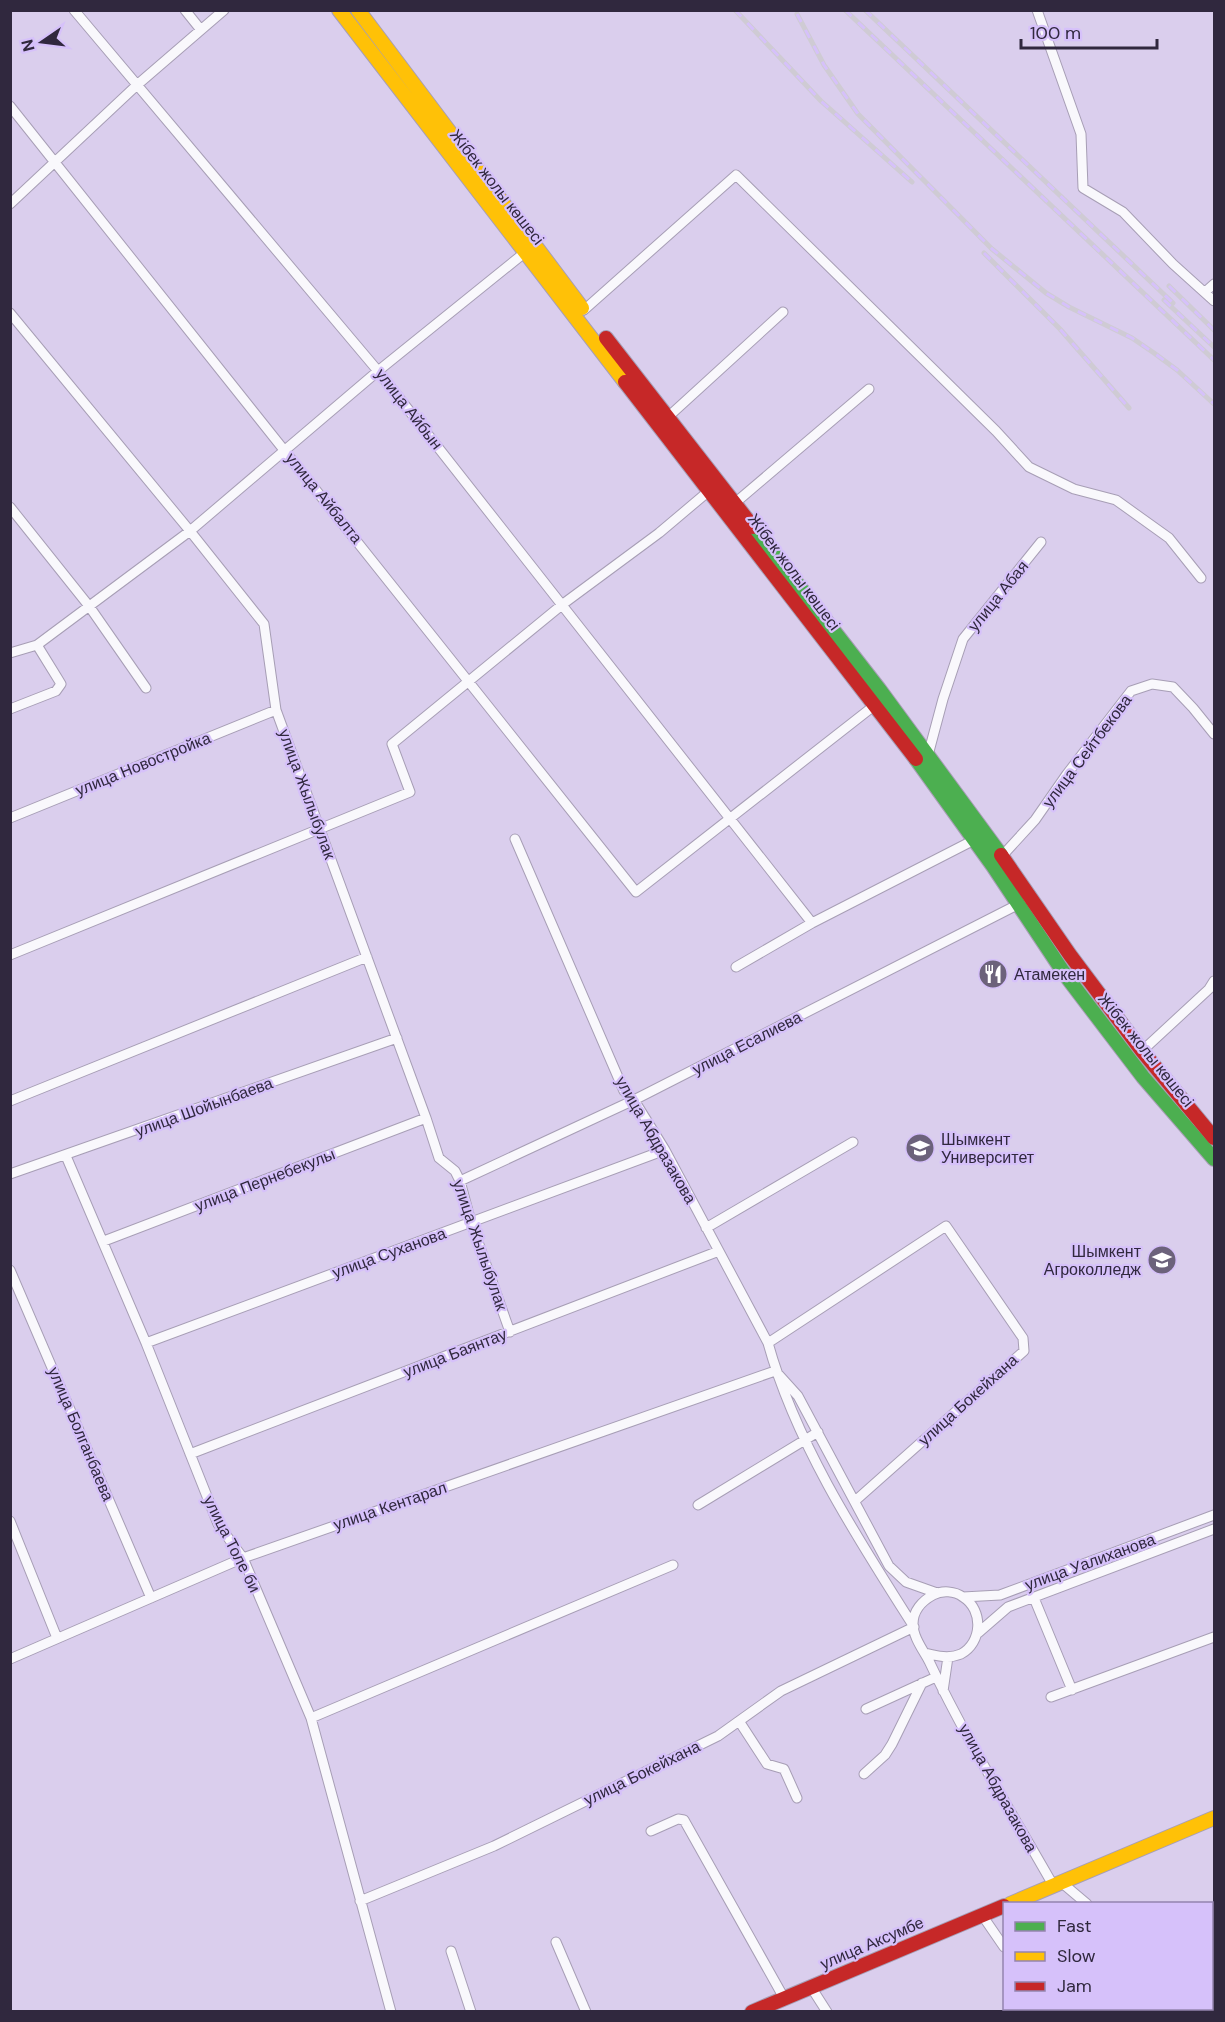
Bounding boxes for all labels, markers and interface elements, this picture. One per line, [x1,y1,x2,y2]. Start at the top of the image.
north arrow [12,12,72,72]
scale bar [1021,12,1158,50]
text: 100 m [1030,21,1081,45]
text: N [16,37,40,54]
street label: Жібек жолы көшесі [445,125,549,249]
street label: улица Айбын [371,364,447,454]
street label: улица Айбалта [281,448,367,548]
street label: Жібек жолы көшесі [743,509,845,635]
street label: улица Абая [963,556,1033,636]
street label: улица Сейтбекова [1038,690,1136,812]
street label: улица Жылыбулак [274,726,341,863]
street label: улица Новостройка [72,727,214,801]
restaurant icon: Атамекен [977,958,1009,990]
place label: Атамекен [1014,964,1085,985]
street label: Жібек жолы көшесі [1093,989,1199,1111]
street label: улица Есалиева [689,1006,805,1080]
street label: улица Шойынбаева [132,1072,276,1142]
street label: улица Абдразакова [611,1072,701,1208]
place label: Шымкент Университет [941,1129,1035,1168]
school or university icon: Шымкент Университет [904,1132,936,1164]
street label: улица Пернебекулы [192,1144,338,1216]
street label: улица Жылыбулак [448,1177,513,1314]
street label: улица Суханова [329,1223,449,1283]
place label: Шымкент Агроколледж [1044,1241,1142,1280]
school or university icon: Шымкент Агроколледж [1146,1244,1178,1276]
street label: улица Баянтау [400,1324,510,1382]
street label: улица Бокейхана [914,1350,1022,1450]
street label: улица Болганбаева [43,1364,119,1504]
street label: улица Кентарал [331,1477,449,1535]
street label: улица Толе би [199,1492,265,1596]
street label: улица Уалиханова [1022,1529,1158,1595]
street label: улица Абдразакова [954,1720,1042,1856]
street label: улица Бокейхана [580,1736,704,1810]
legend [1003,1902,1213,2010]
street label: улица Аксумбе [817,1912,927,1974]
text: Fast [1057,1914,1092,1938]
text: Slow [1057,1944,1096,1968]
text: Jam [1057,1974,1092,1998]

